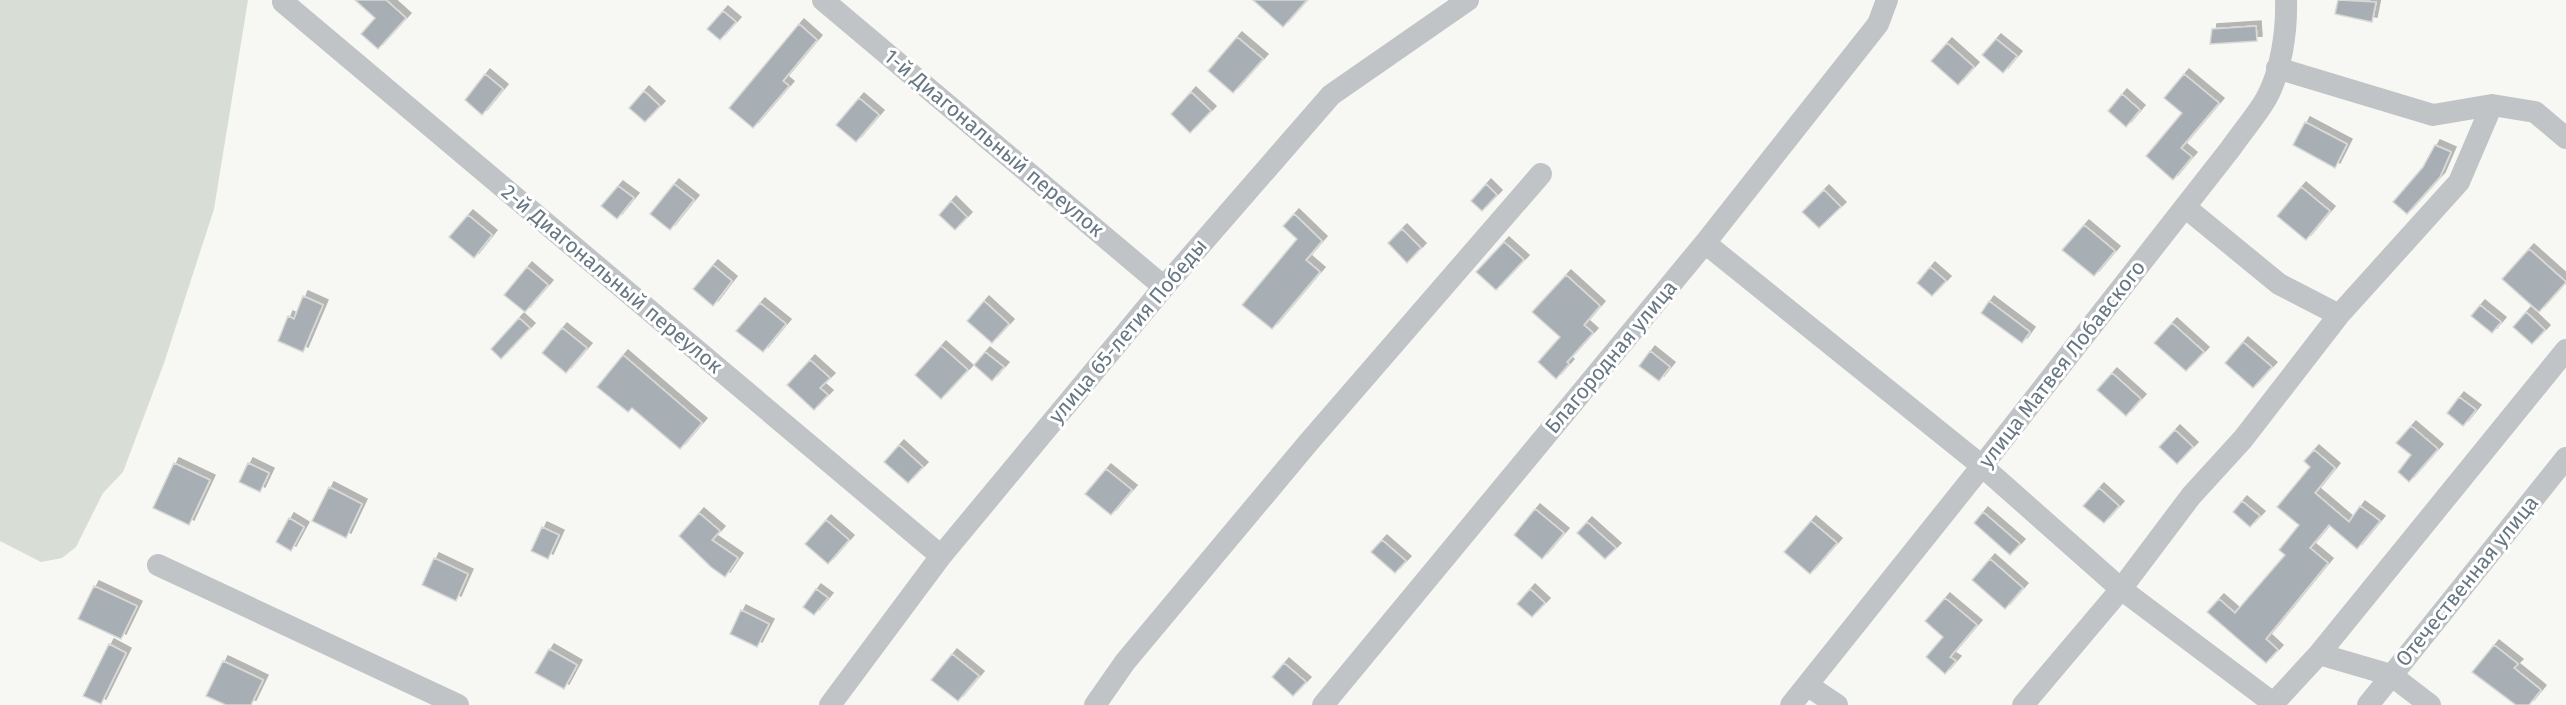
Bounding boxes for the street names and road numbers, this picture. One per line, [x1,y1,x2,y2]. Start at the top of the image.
street label: 1-й Диагональный переулок [879,43,1109,243]
street label: 2-й Диагональный переулок [496,179,728,379]
street label: улица 65-летия Победы [1043,233,1213,429]
street label: улица Матвея Лобавского [1973,255,2151,473]
street label: Благородная улица [1539,275,1683,439]
street label: Отечественная улица [2390,490,2544,672]

